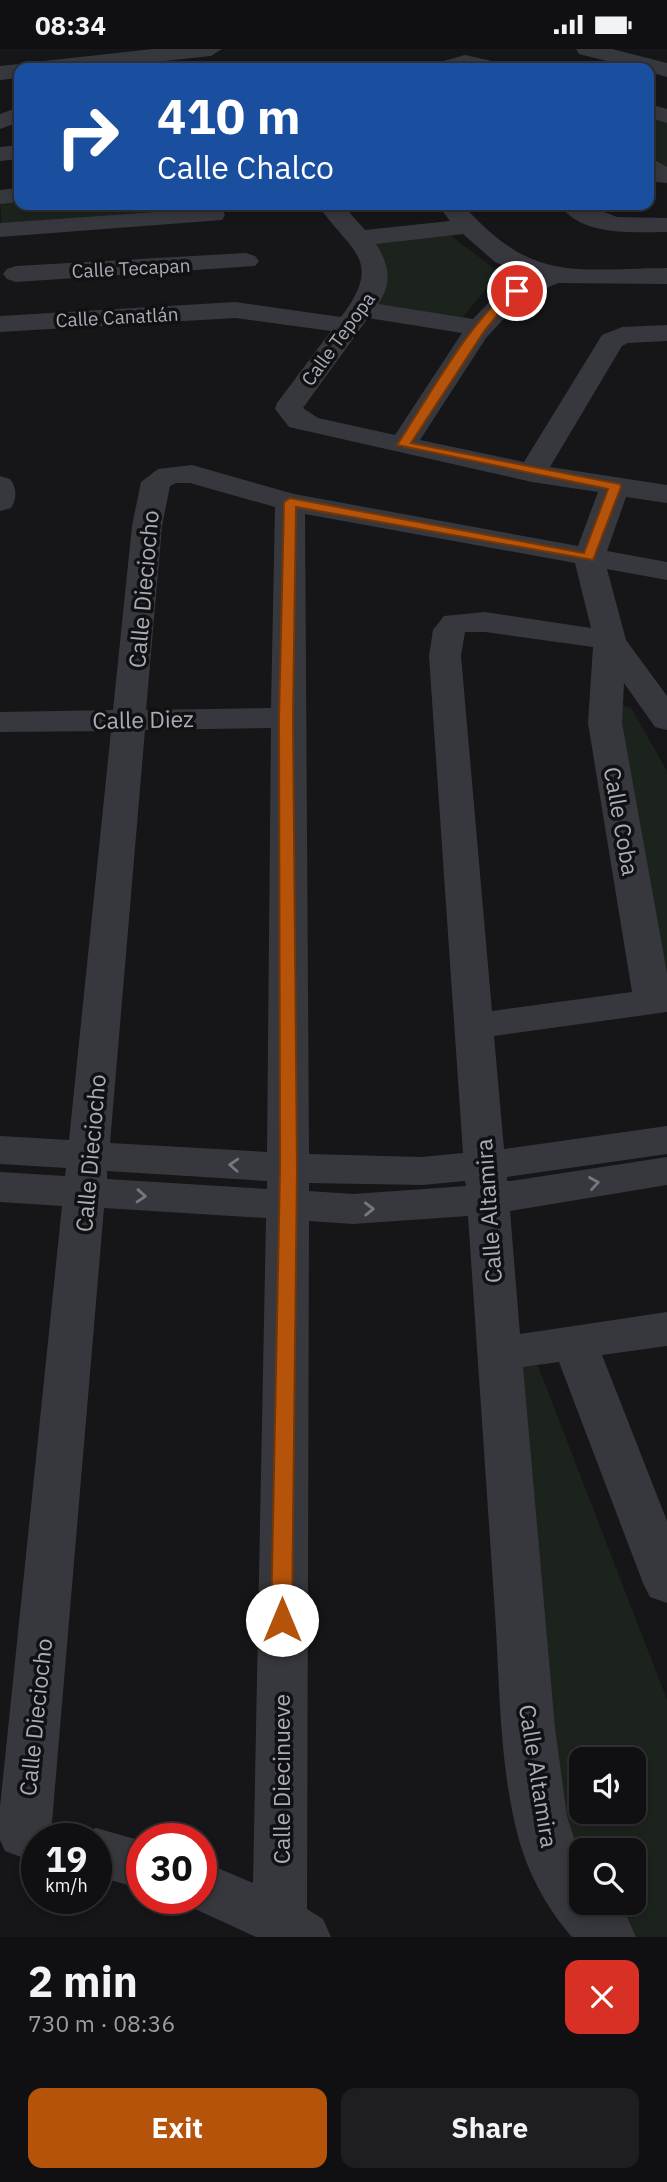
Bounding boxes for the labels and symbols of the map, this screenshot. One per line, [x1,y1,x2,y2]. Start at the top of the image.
street label: Calle Tecapan [71,253,191,283]
pin [487,261,547,321]
street label: Calle Tepopa [296,287,380,391]
street label: Calle Canatlán [55,302,179,332]
street label: Calle Dieciocho [121,509,165,669]
street label: Calle Diez [92,703,194,735]
street label: Calle Coba [598,764,646,878]
street label: Calle Dieciocho [68,1073,112,1233]
street label: Calle Altamira [468,1138,508,1284]
one-way arrow [228,1158,239,1173]
one-way arrow [588,1176,600,1191]
one-way arrow [136,1188,147,1203]
one-way arrow [363,1201,374,1216]
position arrow [245,1583,319,1657]
street label: Calle Dieciocho [12,1637,58,1797]
street label: Calle Diecinueve [266,1694,296,1864]
street label: Calle Altamira [513,1702,565,1850]
speed limit sign: 30 [126,1823,217,1914]

